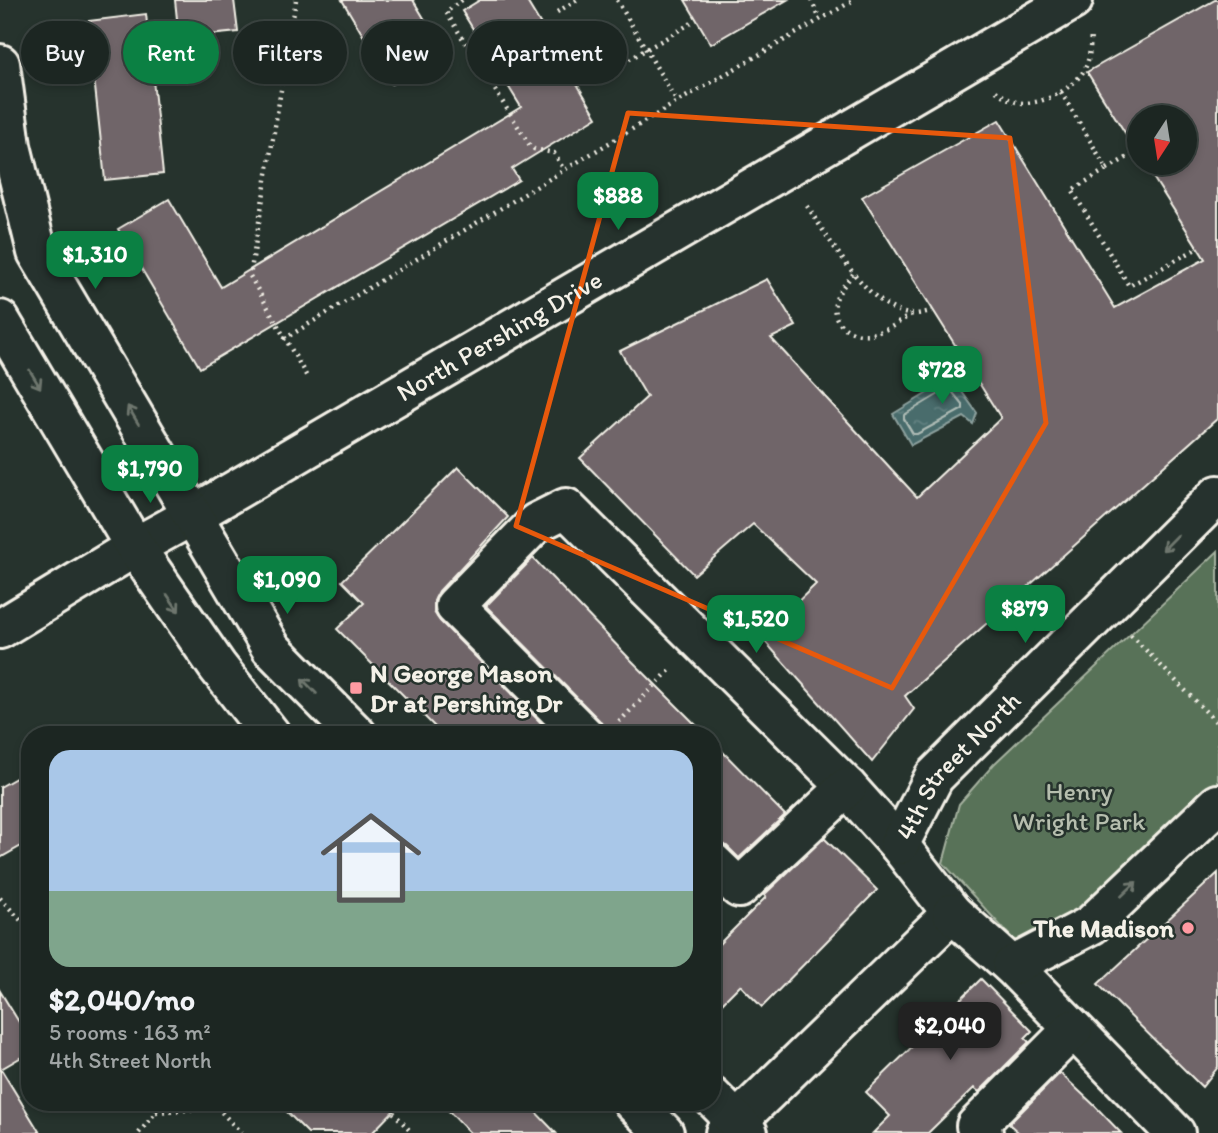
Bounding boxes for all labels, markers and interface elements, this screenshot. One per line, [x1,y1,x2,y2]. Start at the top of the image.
chip: Buy [21,21,109,84]
chip: Rent [123,21,219,84]
chip: Filters [233,21,347,84]
chip: New [361,21,453,84]
chip: Apartment [467,21,627,84]
north arrow [1127,105,1197,175]
map controls [1127,105,1197,175]
pin: $888 [577,173,659,232]
text: $888 [593,181,643,209]
pin: $1,310 [38,232,152,291]
text: $1,310 [62,240,128,268]
street label: North Pershing Drive [391,263,608,408]
pin: $728 [901,346,983,406]
text: $728 [918,355,966,383]
one-way arrow [28,368,42,388]
one-way arrow [126,405,140,425]
pin: $1,790 [93,446,207,505]
text: $1,790 [117,454,183,482]
one-way arrow [1161,534,1178,551]
pin: $1,090 [230,556,344,616]
text: $1,090 [253,565,321,593]
pin: $879 [984,586,1066,645]
one-way arrow [166,593,180,613]
text: $879 [1001,594,1049,622]
pin: $1,520 [699,596,813,655]
text: $1,520 [723,604,789,632]
place label: N George Mason Dr at Pershing Dr [370,657,564,719]
one-way arrow [300,678,317,695]
marker: N George Mason Dr at Pershing Dr [348,680,364,696]
street label: 4th Street North [888,684,1027,845]
park label: Henry Wright Park [1013,775,1146,837]
icon: home [308,795,434,921]
one-way arrow [1120,881,1137,898]
place label: The Madison [1032,912,1174,944]
marker: The Madison [1180,920,1196,936]
text: $2,040/mo [49,981,195,1018]
pin: $2,040 [893,1002,1007,1062]
text: $2,040 [914,1011,986,1039]
text: 5 rooms · 163 m² [49,1018,211,1046]
text: 4th Street North [49,1046,212,1074]

